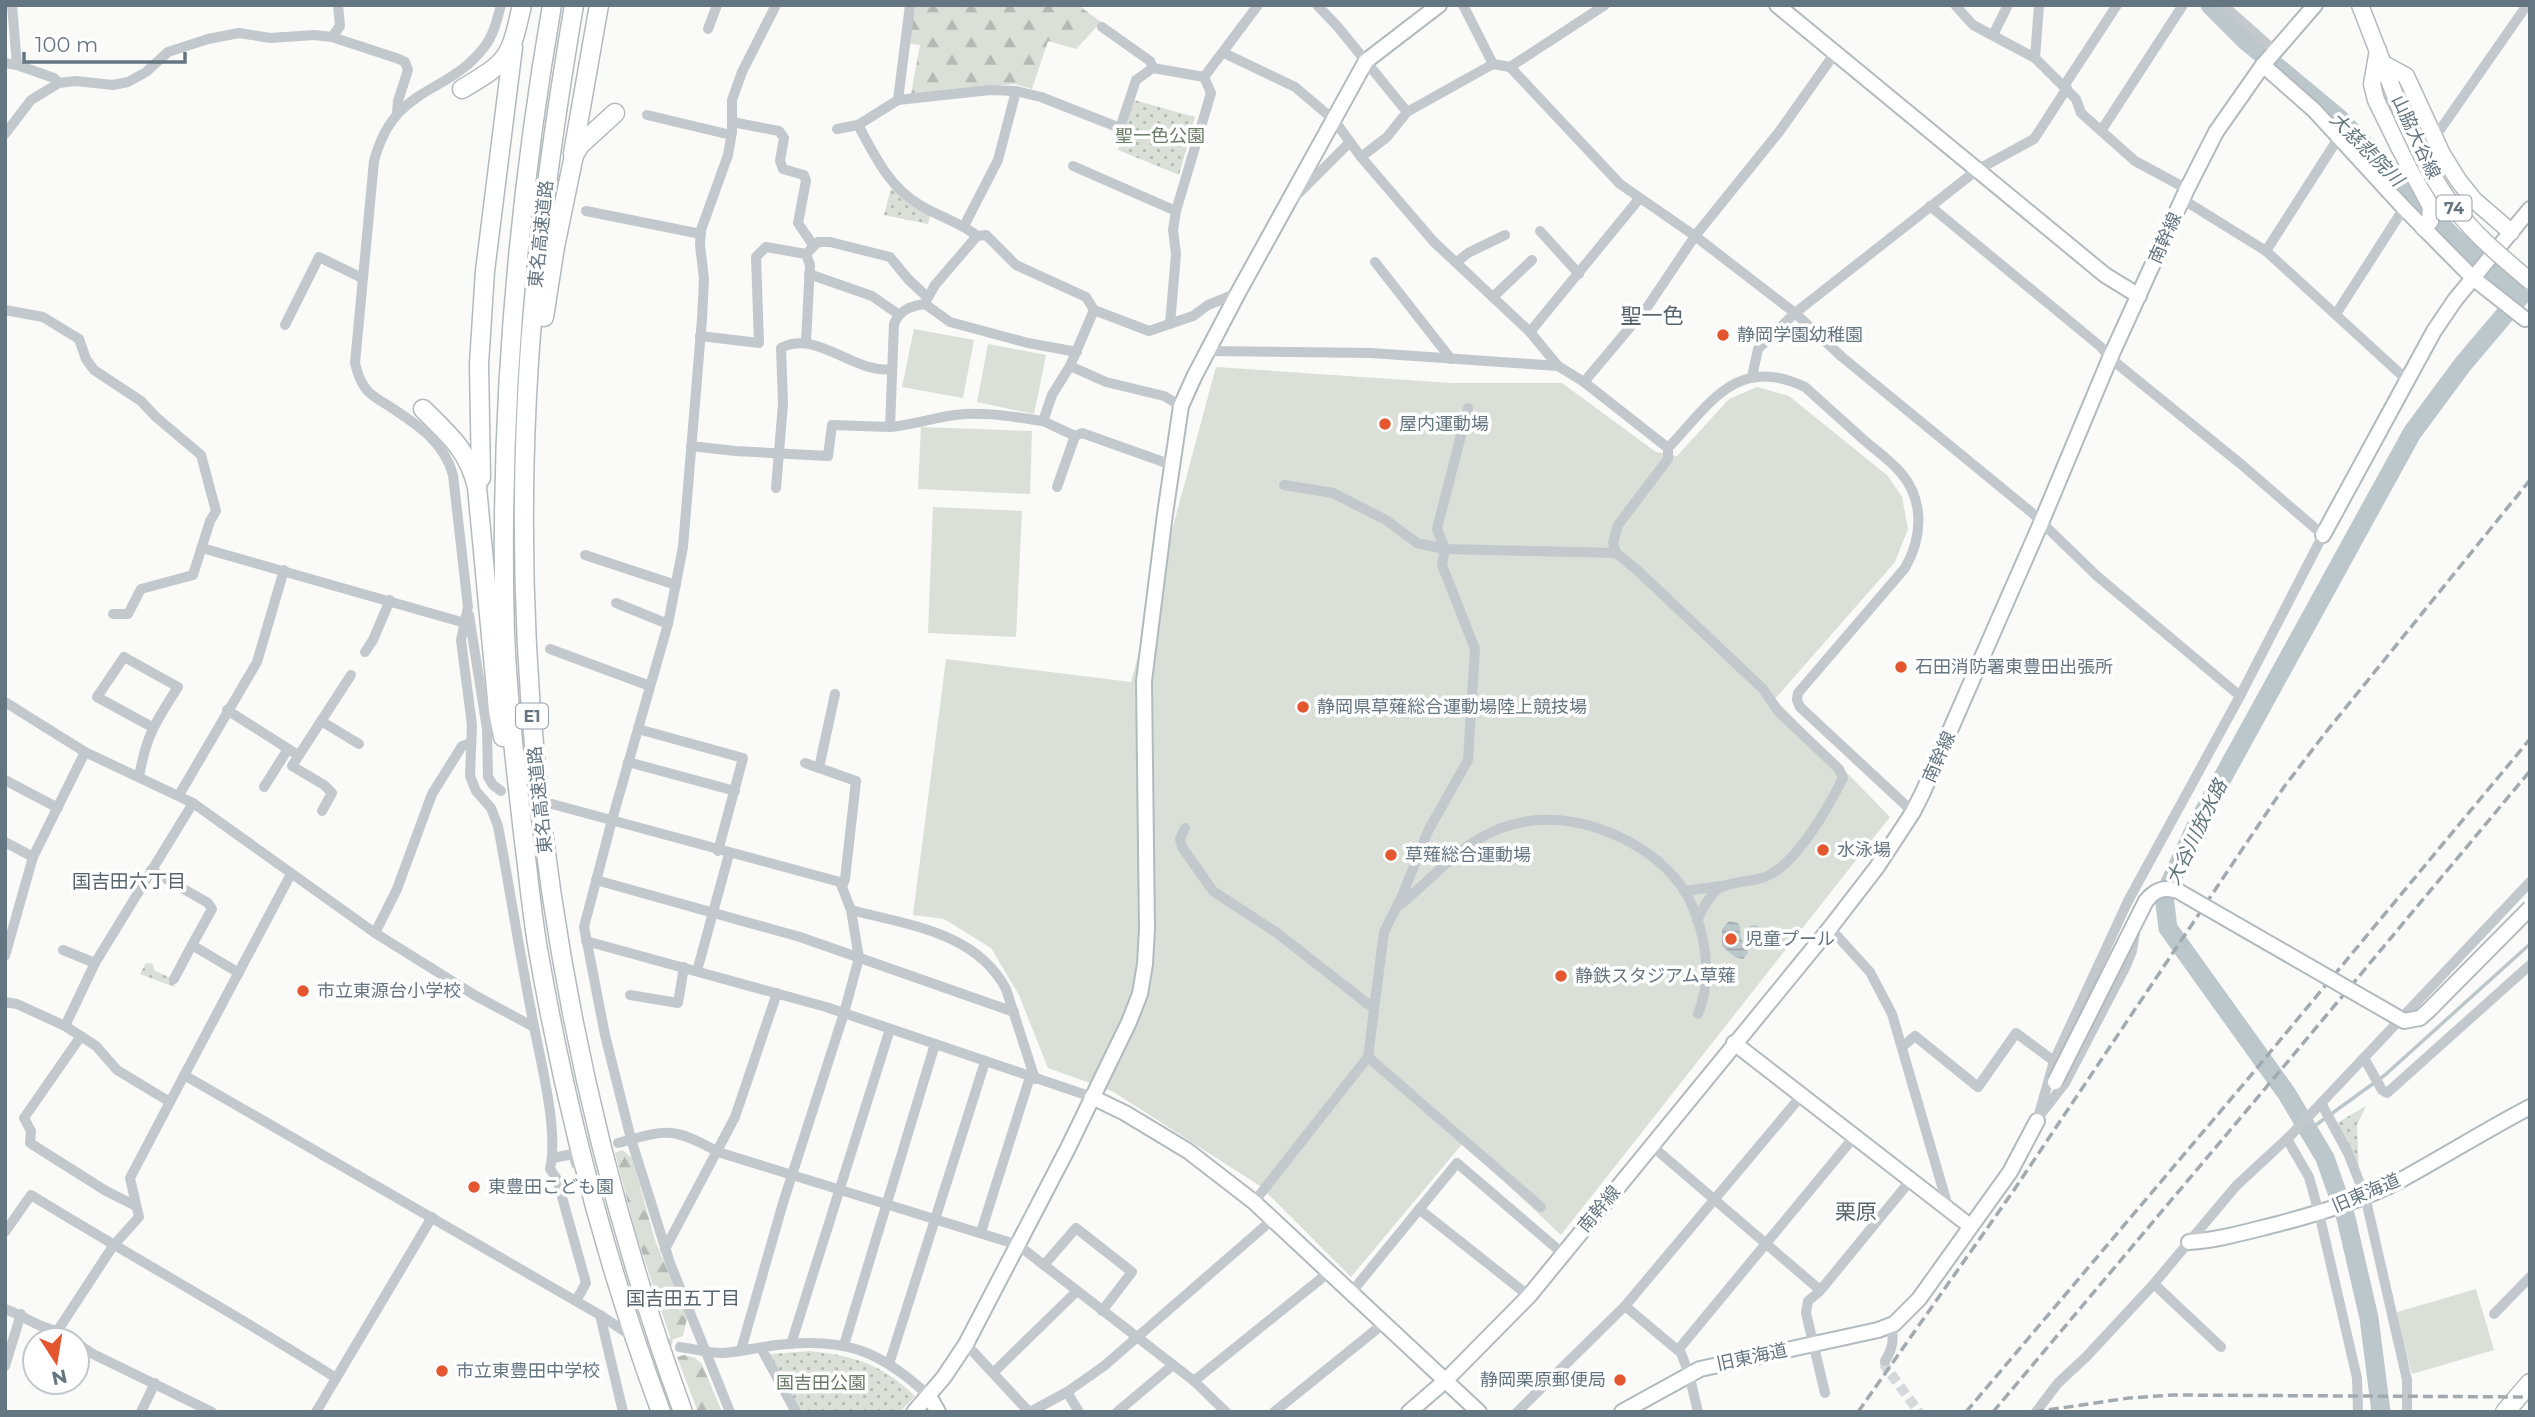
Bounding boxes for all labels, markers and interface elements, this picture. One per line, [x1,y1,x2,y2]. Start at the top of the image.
scale bar [24,21,186,65]
text: 100 m [35,32,98,57]
street label: 山脇大谷線 [2387,92,2445,182]
water label: 大慈悲院川 [2325,108,2410,192]
park label: 聖一色公園 [1115,125,1205,147]
street label: 東名高速道路 [524,179,558,289]
road number: 74 [2436,196,2472,220]
street label: 南幹線 [2144,209,2186,267]
district label: 聖一色 [1621,303,1684,328]
place label: 静岡学園幼稚園 [1737,324,1863,346]
marker: 静岡学園幼稚園 [1715,327,1731,343]
place label: 屋内運動場 [1399,413,1489,435]
marker: 屋内運動場 [1377,416,1393,432]
place label: 石田消防署東豊田出張所 [1915,656,2113,678]
marker: 石田消防署東豊田出張所 [1893,659,1909,675]
place label: 静岡県草薙総合運動場陸上競技場 [1317,696,1587,718]
marker: 静岡県草薙総合運動場陸上競技場 [1295,699,1311,715]
road number: E1 [516,704,548,729]
street label: 南幹線 [1918,728,1960,786]
street label: 東名高速道路 [523,745,557,855]
water label: 大谷川放水路 [2161,774,2233,888]
place label: 水泳場 [1837,839,1891,861]
marker: 水泳場 [1815,842,1831,858]
place label: 草薙総合運動場 [1405,844,1531,866]
marker: 草薙総合運動場 [1383,847,1399,863]
district label: 国吉田六丁目 [72,870,186,893]
place label: 児童プール [1745,928,1835,950]
marker: 児童プール [1723,931,1739,947]
place label: 静鉄スタジアム草薙 [1575,965,1736,987]
marker: 静鉄スタジアム草薙 [1553,968,1569,984]
place label: 市立東源台小学校 [317,980,461,1002]
marker: 市立東源台小学校 [295,983,311,999]
street label: 旧東海道 [2329,1169,2403,1217]
place label: 東豊田こども園 [488,1176,614,1198]
marker: 東豊田こども園 [466,1179,482,1195]
street label: 南幹線 [1573,1181,1625,1237]
district label: 栗原 [1835,1199,1877,1224]
district label: 国吉田五丁目 [626,1287,740,1310]
north arrow [21,1326,91,1396]
street label: 旧東海道 [1714,1339,1790,1375]
place label: 市立東豊田中学校 [456,1360,600,1382]
marker: 市立東豊田中学校 [434,1363,450,1379]
text: N [50,1364,69,1390]
place label: 静岡栗原郵便局 [1480,1369,1606,1391]
park label: 国吉田公園 [776,1372,866,1394]
marker: 静岡栗原郵便局 [1612,1372,1628,1388]

